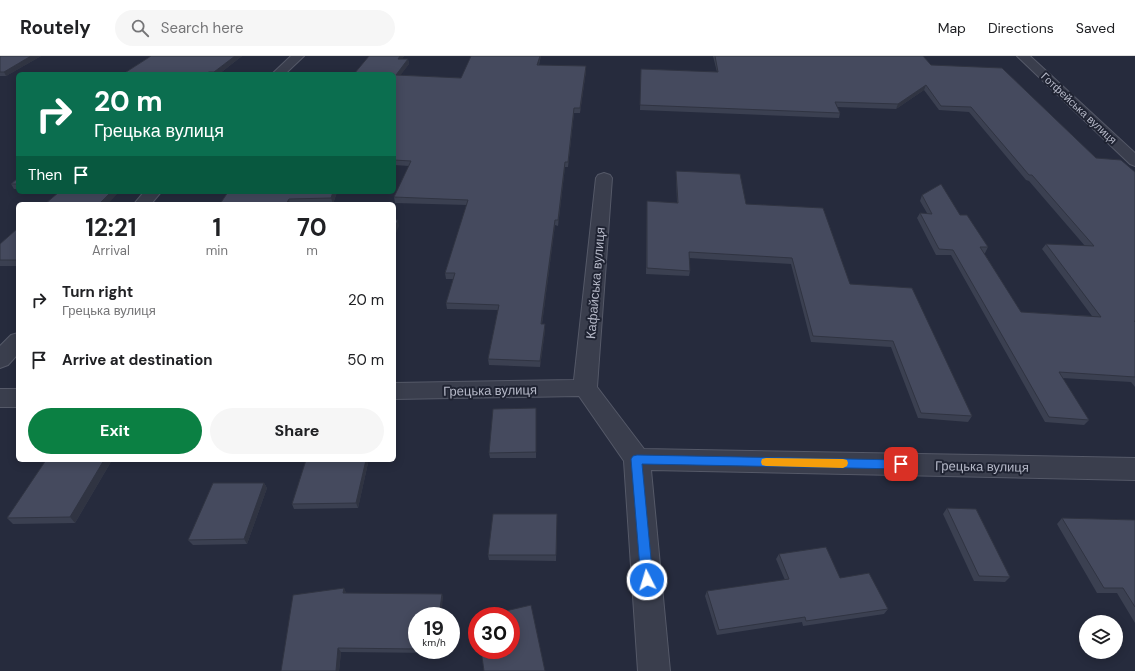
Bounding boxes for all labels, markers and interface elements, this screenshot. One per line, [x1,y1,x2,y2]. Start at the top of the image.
search box [115,10,395,46]
text: Routely [20,15,91,40]
icon: search [129,17,151,39]
text: Search here [161,18,243,38]
text: Map [938,19,966,37]
text: Directions [988,19,1054,37]
text: Saved [1076,19,1115,37]
street label: Готфейська вулиця [1038,69,1120,147]
text: 20 m [94,83,163,120]
icon: right [28,88,80,140]
text: Грецька вулиця [94,119,224,143]
icon: arrive [70,164,92,186]
text: Then [28,165,62,185]
text: 12:21 [85,212,136,243]
text: 1 [212,212,221,243]
text: 70 [297,212,327,243]
street label: Кафайська вулиця [582,226,609,340]
text: Arrival [92,242,130,259]
text: min [206,242,228,259]
text: m [306,242,318,259]
text: Turn right [62,282,133,302]
icon: right [28,289,50,311]
text: 20 m [348,290,384,310]
text: Грецька вулиця [62,302,156,319]
icon: arrive [28,349,50,371]
text: Arrive at destination [62,350,213,370]
text: 50 m [347,350,384,370]
street label: Грецька вулиця [443,381,537,400]
button: Exit [28,408,202,454]
button: Share [210,408,384,454]
pin [884,447,918,481]
icon: arrive [890,453,912,475]
street label: Грецька вулиця [935,457,1029,476]
position arrow [626,559,668,601]
speed limit sign: 30 [468,607,520,659]
text: 19 [424,615,444,641]
map controls [1079,615,1123,659]
button: layers [1079,615,1123,659]
text: km/h [422,636,446,649]

